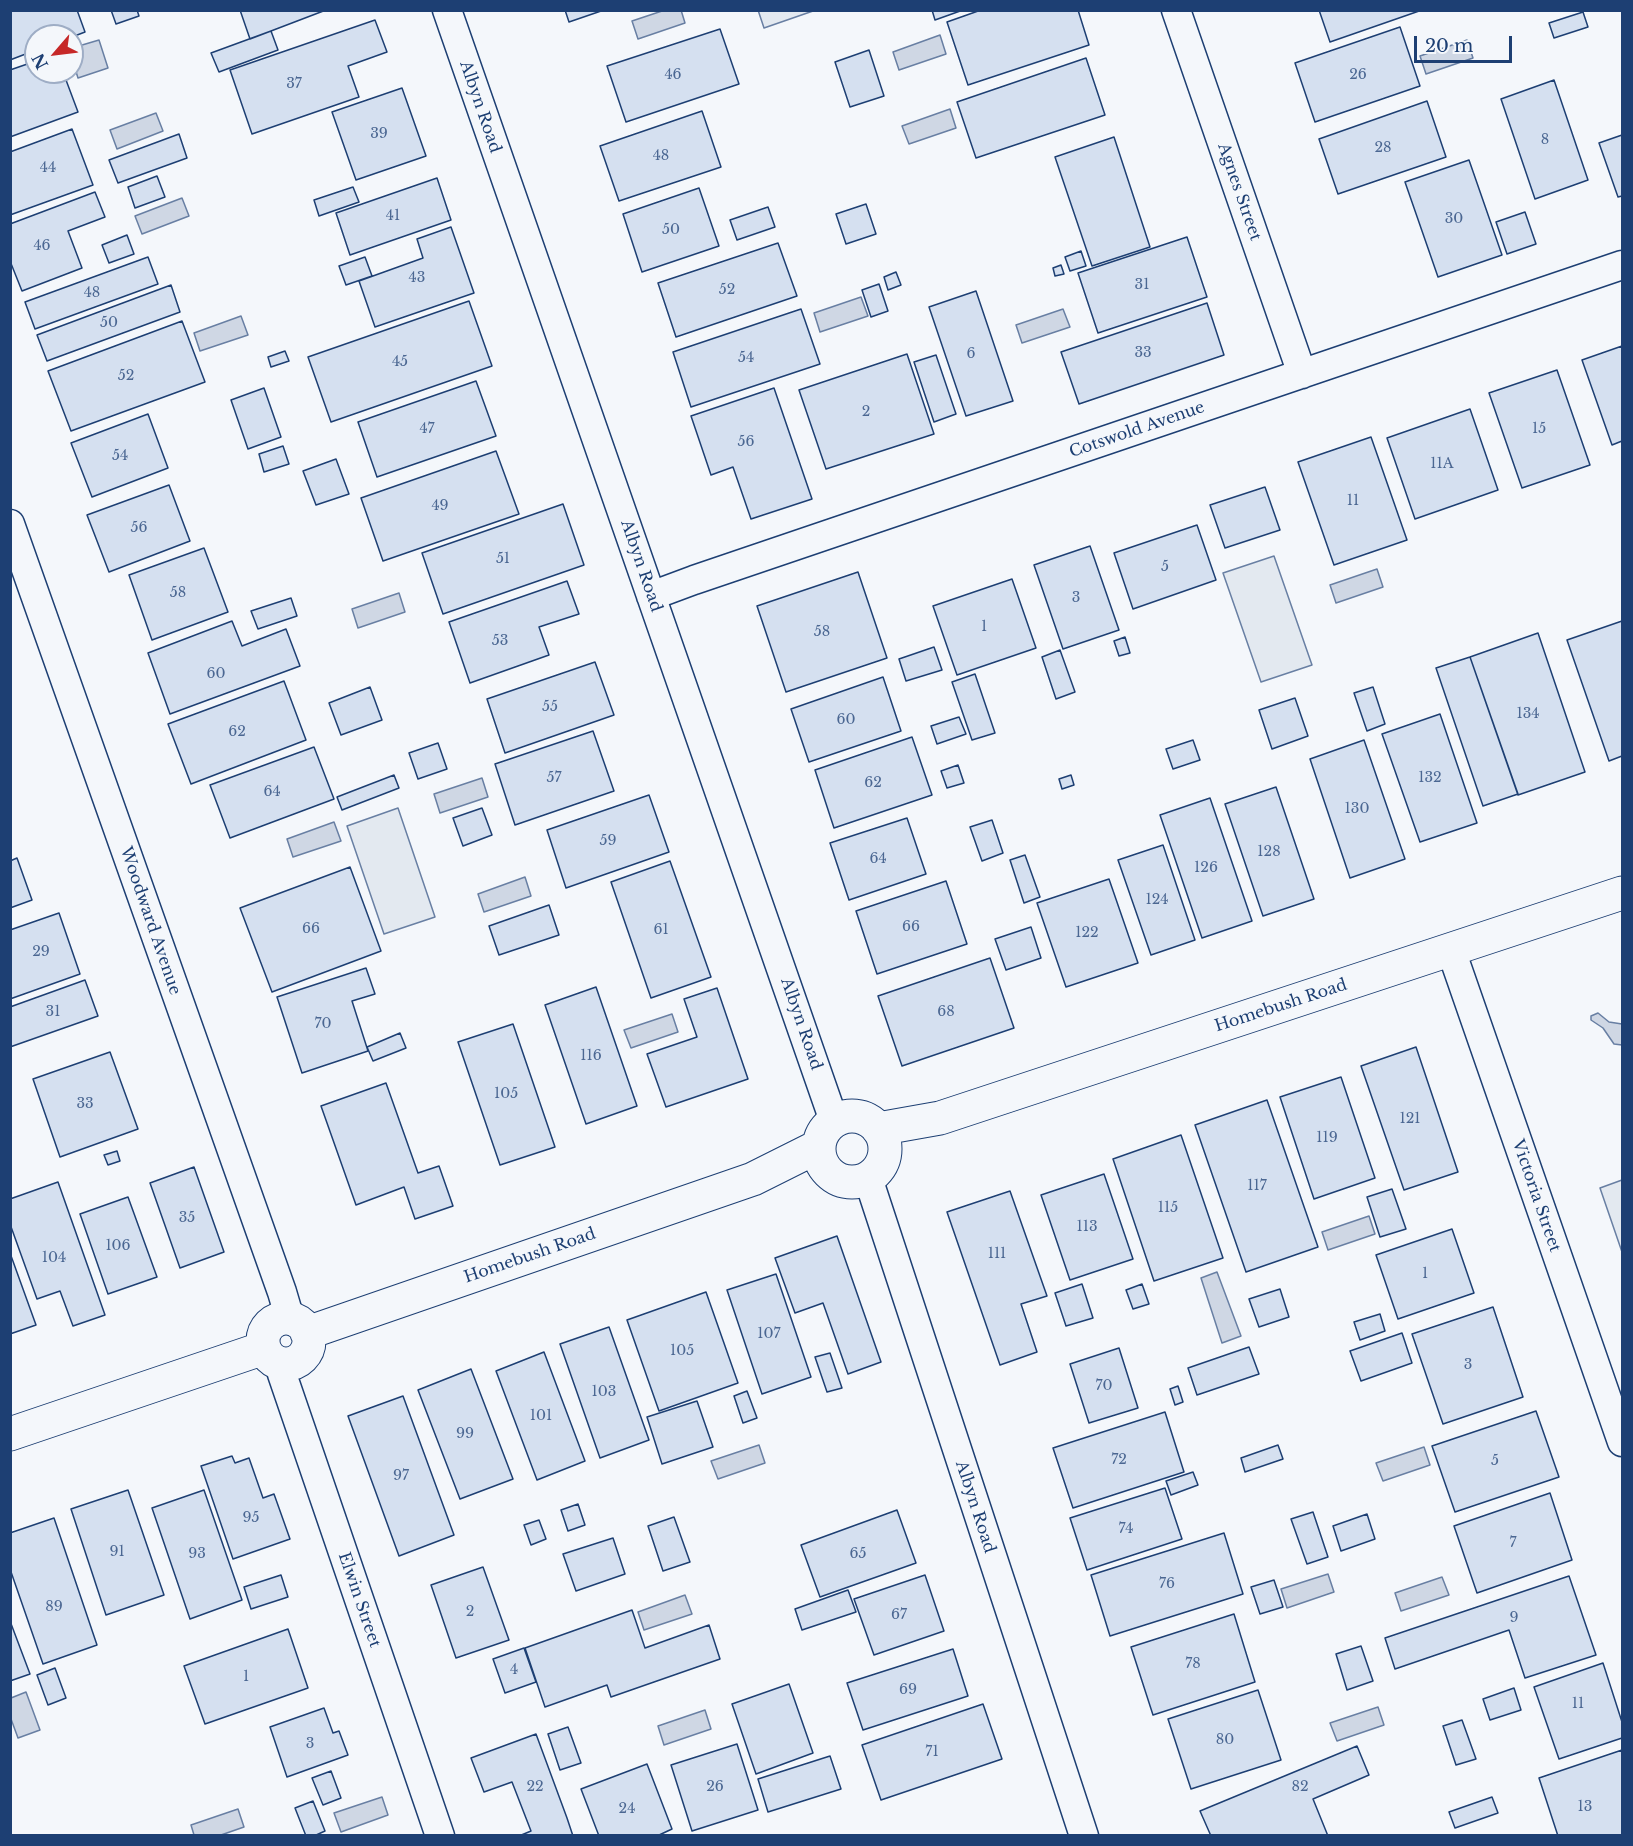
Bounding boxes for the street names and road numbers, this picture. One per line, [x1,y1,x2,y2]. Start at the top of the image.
street label: Albyn Road [455,58,505,156]
street label: Agnes Street [1213,141,1265,243]
street label: Cotswold Avenue [1067,398,1207,462]
street label: Albyn Road [616,517,666,615]
street label: Woodward Avenue [116,844,184,998]
street label: Albyn Road [776,975,826,1073]
street label: Homebush Road [1213,976,1349,1036]
street label: Victoria Street [1508,1137,1564,1255]
street label: Homebush Road [462,1224,598,1288]
street label: Albyn Road [951,1458,999,1556]
street label: Elwin Street [334,1550,384,1650]

